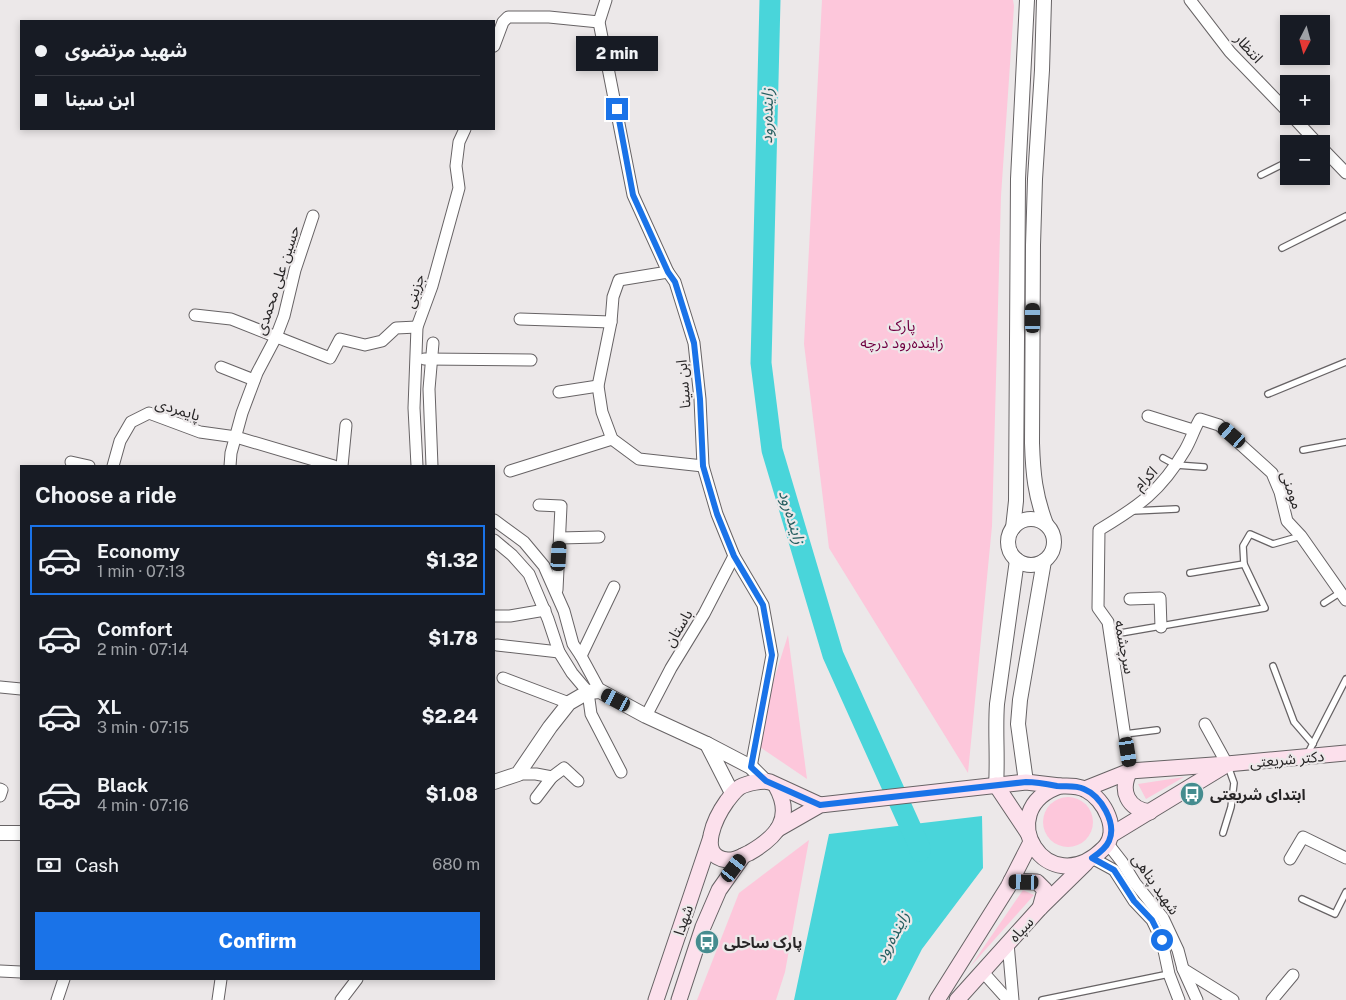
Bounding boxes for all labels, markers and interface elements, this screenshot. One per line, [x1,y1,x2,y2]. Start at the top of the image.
north arrow [1280,15,1330,65]
map controls [1280,15,1330,185]
street label: انتظار [1230,29,1267,67]
callout: 2 min [576,36,658,72]
text: شهيد مرتضوی [65,39,187,61]
text: 2 min [596,44,638,63]
button: + [1280,75,1330,125]
water label: زاینده‌رود [757,87,777,144]
text: ابن سینا [65,88,135,110]
route end [606,98,628,120]
button: − [1280,135,1330,185]
street label: حسین علی محمدی [251,223,304,337]
street label: جزینی [400,272,429,311]
car [1025,303,1040,333]
park label: پارک زاینده‌رود درچه [860,317,944,353]
street label: ابن سینا [672,359,695,409]
street label: پایمردی [153,394,203,426]
car [1215,419,1248,451]
street label: اکرام [1130,463,1162,495]
street label: مومنی [1277,469,1306,512]
text: Choose a ride [35,482,177,508]
water label: زاینده‌رود [775,488,809,547]
icon: car [37,538,82,583]
text: Economy [97,540,180,562]
car [550,541,567,571]
text: $1.32 [426,549,478,571]
text: 1 min · 07:13 [97,562,185,581]
street label: باستان [660,606,697,650]
icon: car [37,616,82,661]
text: Comfort [97,618,173,640]
street label: سرچشمه [1109,619,1139,676]
text: $1.78 [428,627,478,649]
text: 2 min · 07:14 [97,640,188,659]
car [599,687,632,713]
icon: car [37,694,82,739]
text: XL [97,696,122,718]
text: $2.24 [421,705,478,727]
text: 3 min · 07:15 [97,718,189,737]
car [1118,736,1137,768]
street label: دکتر شریعتی [1249,747,1325,772]
icon: car [37,772,82,817]
text: Black [97,774,148,796]
bus stop icon: ابتدای شریعتی [1179,781,1205,807]
text: $1.08 [426,783,478,805]
place label: ابتدای شریعتی [1210,786,1306,804]
text: 4 min · 07:16 [97,796,189,815]
street label: شهید پناهی [1127,850,1183,919]
icon: cash [35,851,63,879]
car [718,852,749,884]
text: Cash [75,854,119,876]
text: 680 m [432,855,480,874]
car [1008,874,1039,890]
street label: شهدا [670,902,697,938]
water label: زاینده‌رود [871,908,914,966]
button: Confirm [35,912,480,970]
street label: سپاه [1005,913,1038,946]
bus stop icon: پارک ساحلی [694,929,720,955]
route start [1151,929,1173,951]
place label: پارک ساحلی [724,934,802,952]

